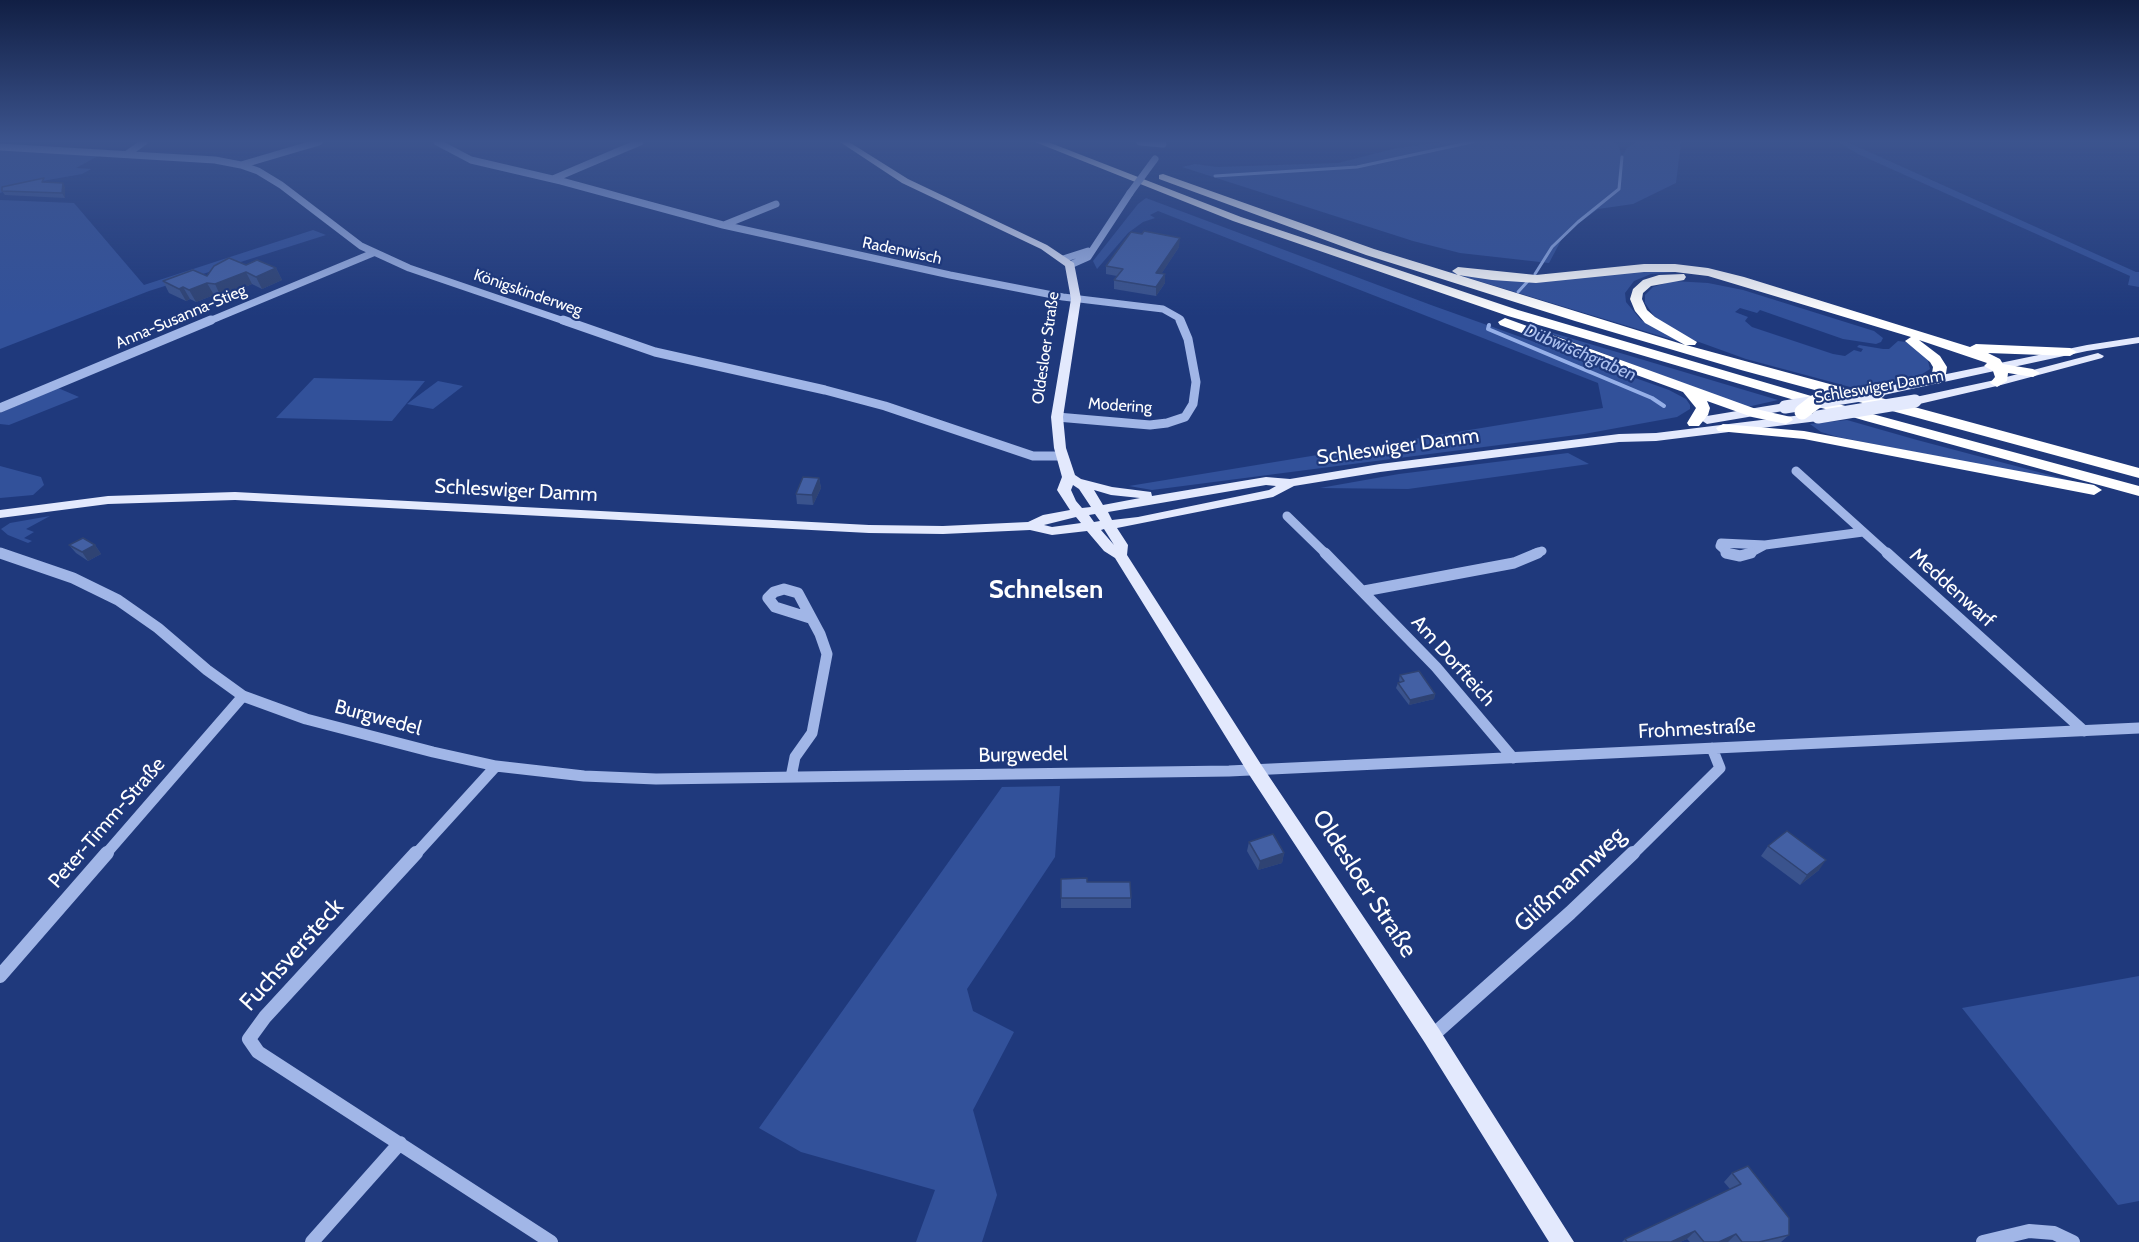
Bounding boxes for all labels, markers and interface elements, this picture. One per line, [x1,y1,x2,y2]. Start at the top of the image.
street label: Radenwisch [861,233,943,269]
street label: Königskinderweg [471,265,585,321]
street label: Anna-Susanna-Stieg [113,281,249,353]
street label: Oldesloer Straße [1029,291,1063,405]
water label: Dübwischgraben [1521,320,1639,386]
street label: Schleswiger Damm [1813,366,1945,408]
street label: Modering [1087,394,1153,418]
street label: Schleswiger Damm [1315,424,1481,470]
street label: Schleswiger Damm [434,475,598,507]
street label: Meddenwarf [1904,543,2000,633]
district label: Schnelsen [989,574,1103,606]
street label: Am Dorfteich [1406,611,1500,711]
street label: Burgwedel [332,695,424,741]
street label: Frohmestraße [1638,714,1756,744]
street label: Burgwedel [978,742,1068,768]
street label: Peter-Timm-Straße [44,753,170,893]
street label: Oldesloer Straße [1306,805,1422,963]
street label: Glißmannweg [1509,821,1631,939]
street label: Fuchsversteck [234,893,350,1017]

